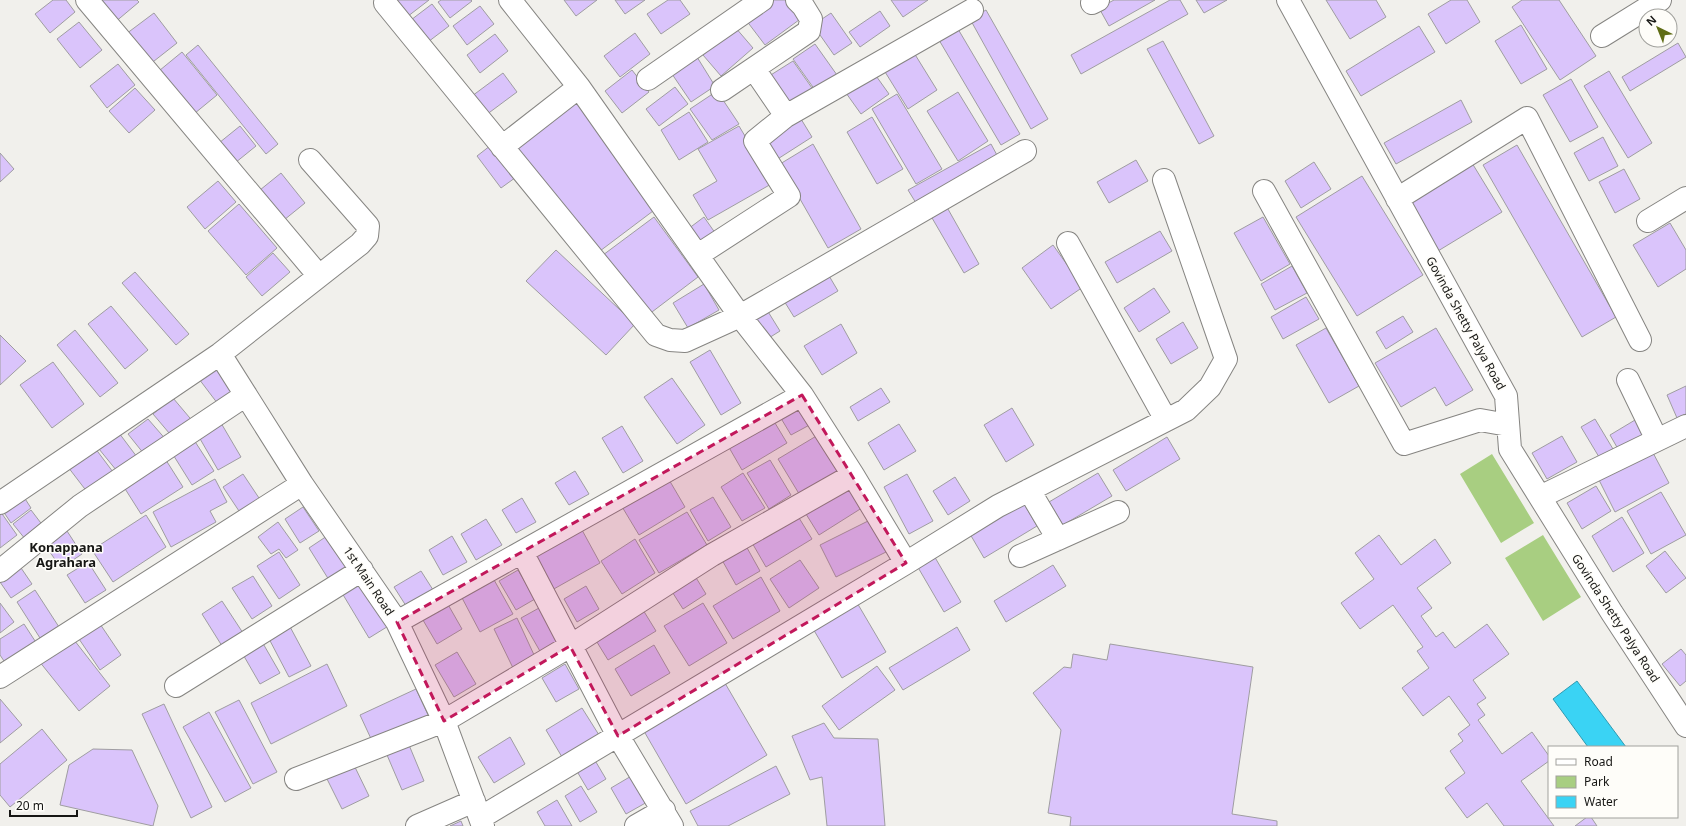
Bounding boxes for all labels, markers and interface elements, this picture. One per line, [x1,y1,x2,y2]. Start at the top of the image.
north arrow [1638,8,1678,48]
text: N [1642,12,1659,29]
street label: Govinda Shetty Palya Road [1422,253,1510,393]
district label: Konappana Agrahara [29,538,103,571]
street label: 1st Main Road [340,543,398,619]
street label: Govinda Shetty Palya Road [1568,550,1664,686]
legend [1548,746,1678,818]
text: Road [1584,753,1613,770]
text: Park [1584,773,1610,790]
scale bar [10,792,77,818]
text: Water [1584,793,1618,810]
text: 20 m [16,797,44,814]

